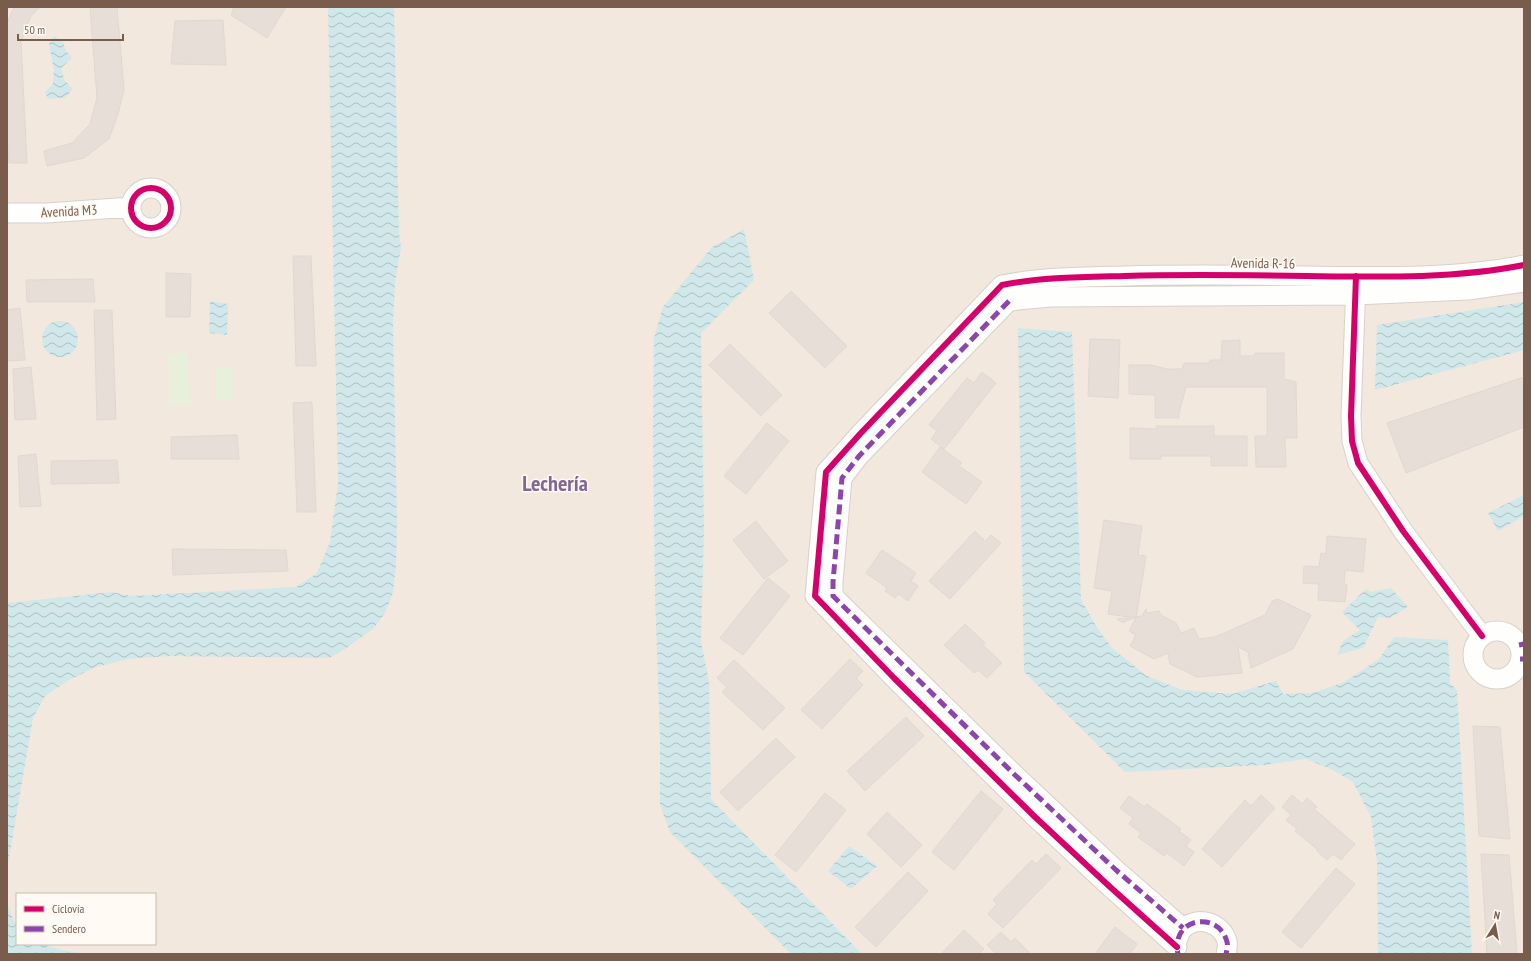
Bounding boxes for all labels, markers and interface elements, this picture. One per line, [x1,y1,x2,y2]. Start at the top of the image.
scale bar [18,16,123,42]
text: 50 m [24,22,45,37]
street label: Avenida M3 [40,201,98,221]
street label: Avenida R-16 [1231,253,1295,273]
district label: Lechería [522,469,588,497]
legend [16,893,156,945]
text: Ciclovía [52,901,84,916]
north arrow [1475,905,1515,945]
text: N [1493,908,1501,923]
text: Sendero [52,921,86,936]

